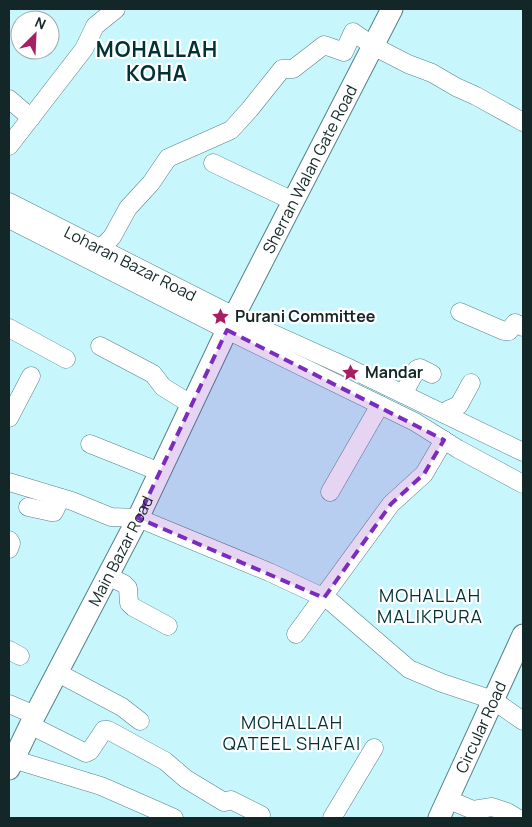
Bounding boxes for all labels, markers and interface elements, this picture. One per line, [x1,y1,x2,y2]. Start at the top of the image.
north arrow [10,10,60,60]
text: N [32,12,49,33]
district label: MOHALLAH KOHA [96,35,218,87]
street label: Sherran Walan Gate Road [257,81,362,257]
street label: Loharan Bazar Road [60,221,200,306]
place label: Purani Committee [235,305,376,327]
place icon: Purani Committee [211,306,231,326]
place label: Mandar [365,361,423,383]
place icon: Mandar [341,362,361,382]
street label: Main Bazar Road [83,492,158,610]
district label: MOHALLAH MALIKPURA [377,583,483,628]
street label: Circular Road [450,678,511,777]
district label: MOHALLAH QATEEL SHAFAI [223,710,361,755]

